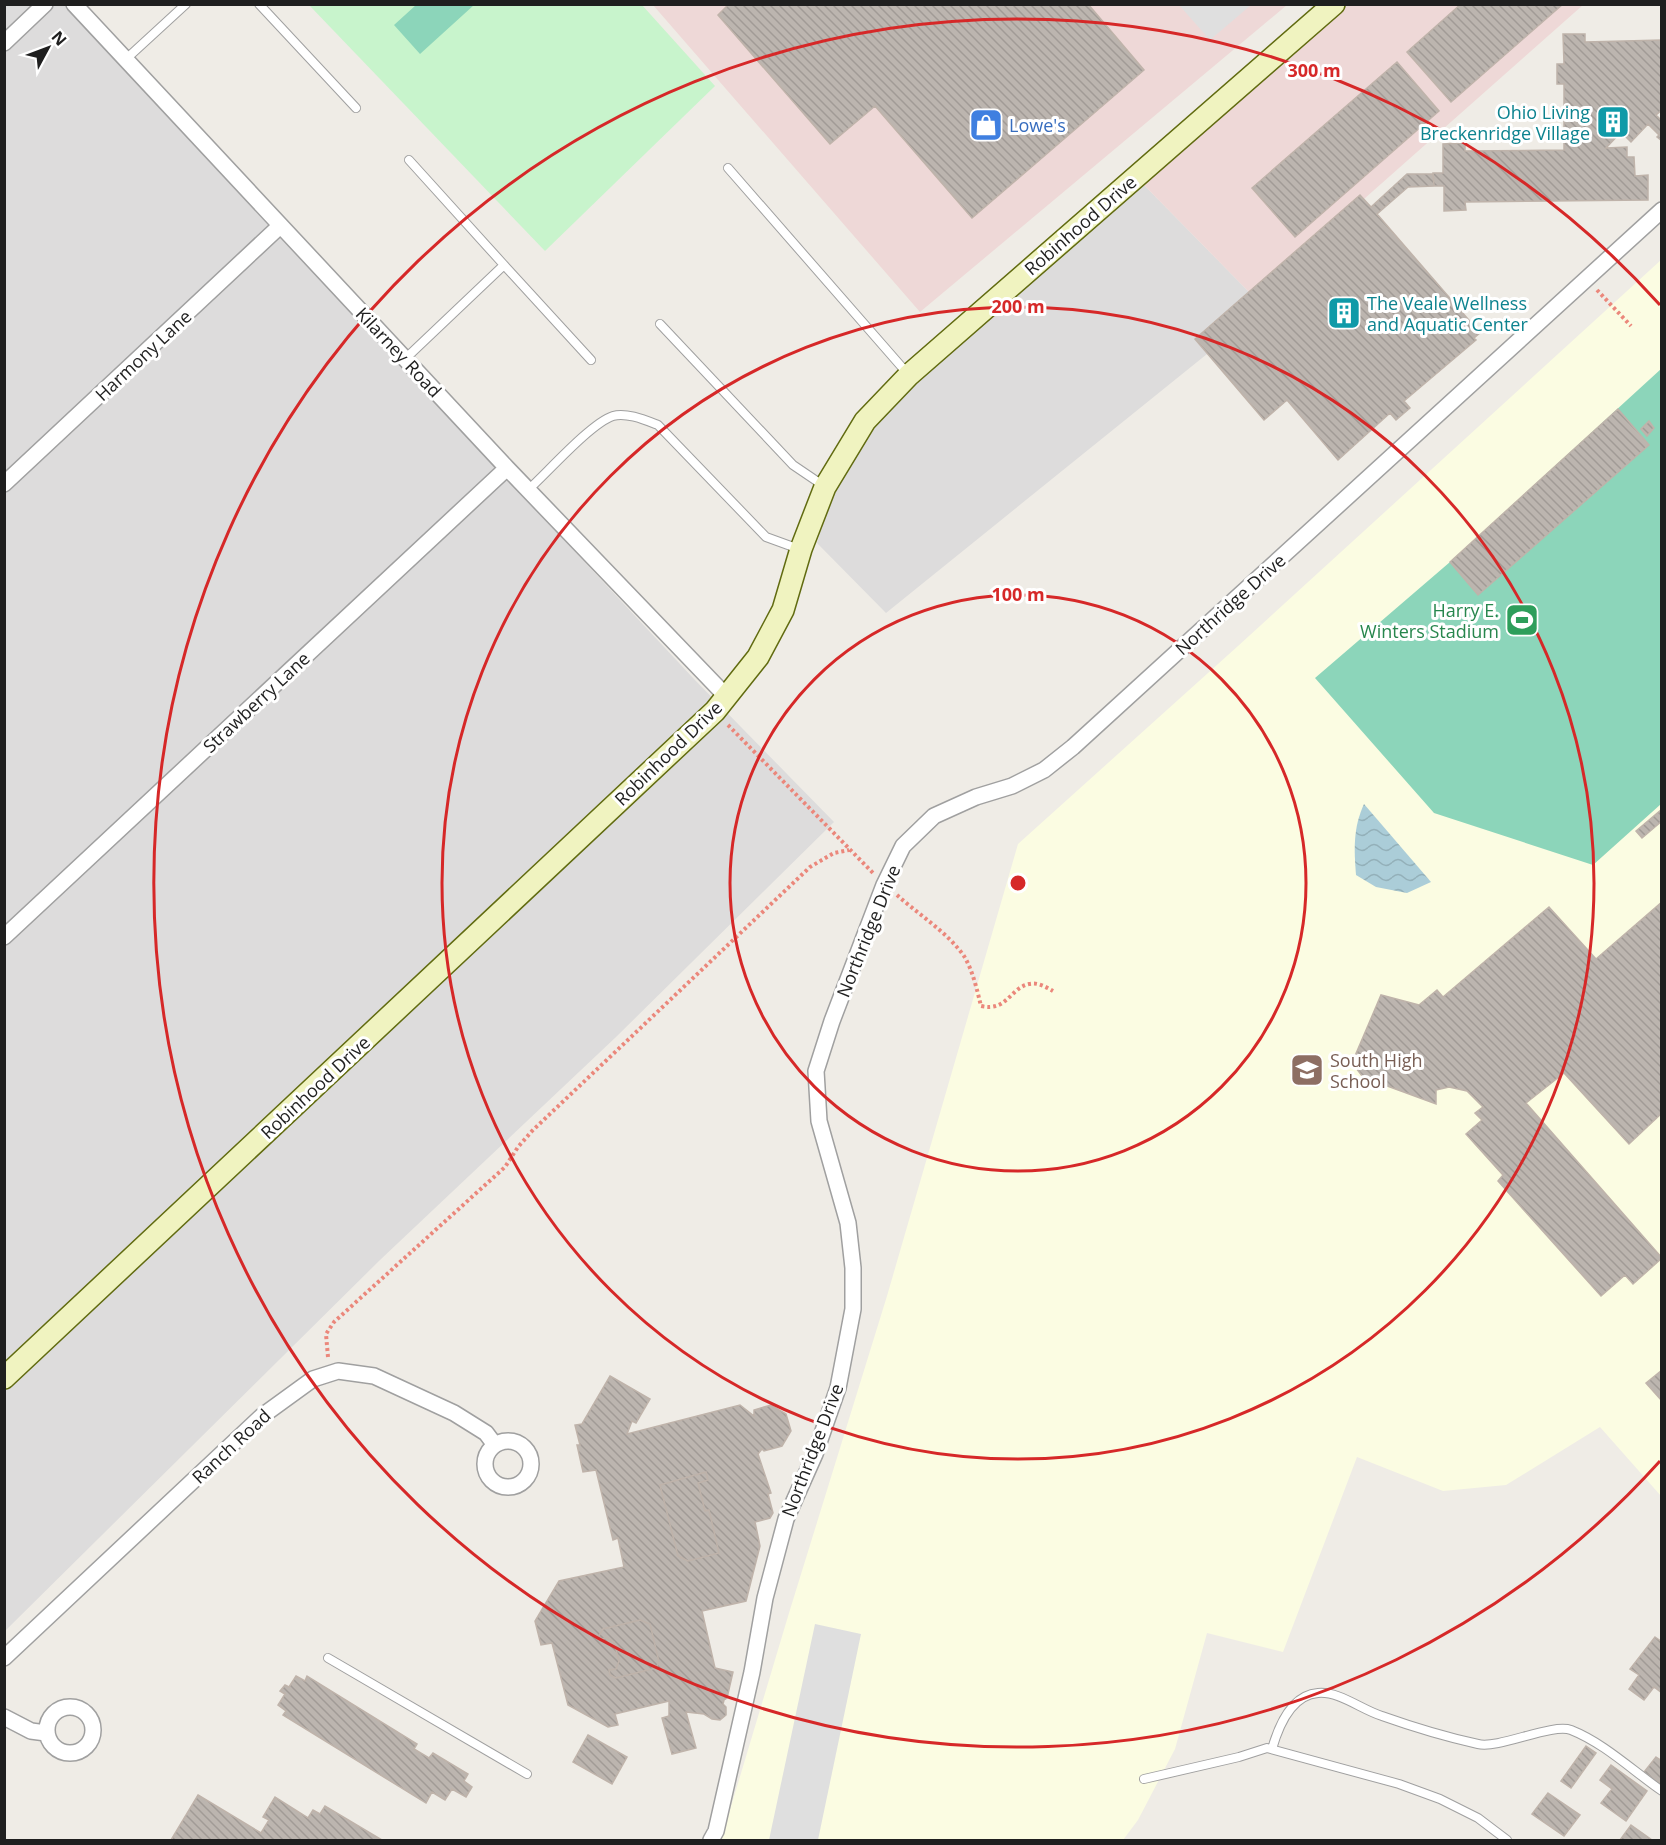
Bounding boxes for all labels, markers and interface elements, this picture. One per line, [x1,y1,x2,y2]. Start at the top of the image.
north arrow [18,18,78,78]
text: N [47,26,72,50]
text: 300 m [1287,58,1341,82]
place label: Ohio Living Breckenridge Village [1420,100,1590,145]
building icon: Ohio Living Breckenridge Village [1595,104,1631,140]
shop icon: Lowe's [968,107,1004,143]
place label: Lowe's [1009,113,1066,137]
street label: Robinhood Drive [1019,170,1141,280]
place label: The Veale Wellness and Aquatic Center [1367,291,1528,336]
text: 200 m [991,294,1045,318]
building icon: The Veale Wellness and Aquatic Center [1326,295,1362,331]
street label: Kilarney Road [351,302,447,402]
street label: Harmony Lane [90,304,196,406]
street label: Northridge Drive [1170,548,1290,660]
text: 100 m [991,582,1045,606]
place label: Harry E. Winters Stadium [1360,598,1499,643]
sports icon: Harry E. Winters Stadium [1504,602,1540,638]
street label: Strawberry Lane [197,646,315,758]
street label: Robinhood Drive [609,695,727,811]
street label: Northridge Drive [831,861,905,1001]
centre of rings [1008,873,1028,893]
street label: Robinhood Drive [255,1030,375,1144]
place label: South High School [1330,1048,1423,1093]
school or university icon: South High School [1289,1052,1325,1088]
street label: Northridge Drive [776,1380,848,1520]
street label: Ranch Road [186,1403,276,1489]

